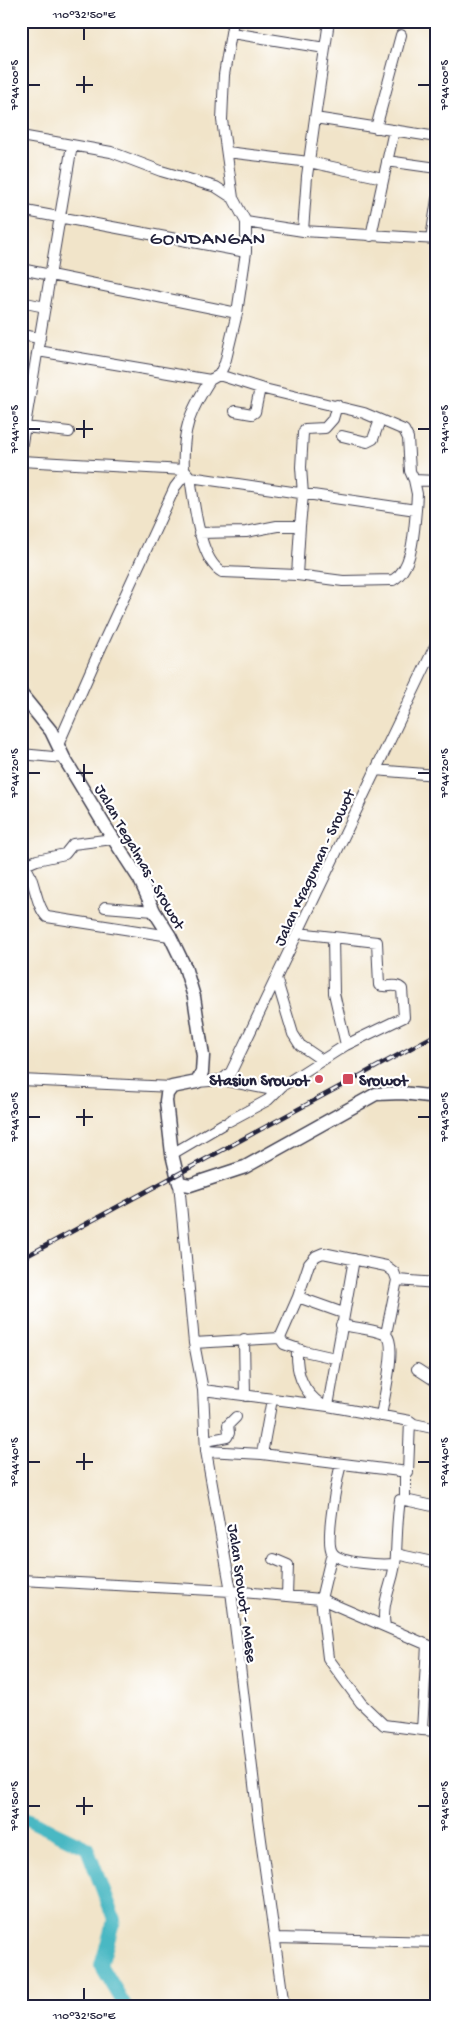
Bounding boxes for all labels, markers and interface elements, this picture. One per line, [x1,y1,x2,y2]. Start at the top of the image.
text: 110°32'50"E [52,9,116,23]
text: 7°44'00"S [9,59,23,111]
text: 7°44'00"S [439,59,453,111]
district label: GONDANGAN [150,229,266,252]
text: 7°44'10"S [9,404,23,454]
text: 7°44'10"S [439,404,453,454]
text: 7°44'20"S [9,748,23,799]
text: 7°44'20"S [439,748,453,799]
street label: Jalan Tegalmas - Srowot [89,782,188,935]
street label: Jalan Kraguman - Srowot [272,786,361,950]
marker: Srowot [341,1072,355,1086]
place label: Stasiun Srowot [209,1073,310,1092]
marker: Stasiun Srowot [313,1073,325,1085]
place label: Srowot [359,1073,409,1092]
text: 7°44'30"S [9,1092,23,1143]
text: 7°44'30"S [439,1092,453,1143]
text: 7°44'40"S [9,1437,23,1488]
text: 7°44'40"S [439,1437,453,1488]
street label: Jalan Srowot - Mlese [221,1523,260,1665]
text: 7°44'50"S [9,1781,23,1832]
text: 7°44'50"S [439,1781,453,1832]
text: 110°32'50"E [52,2010,116,2024]

